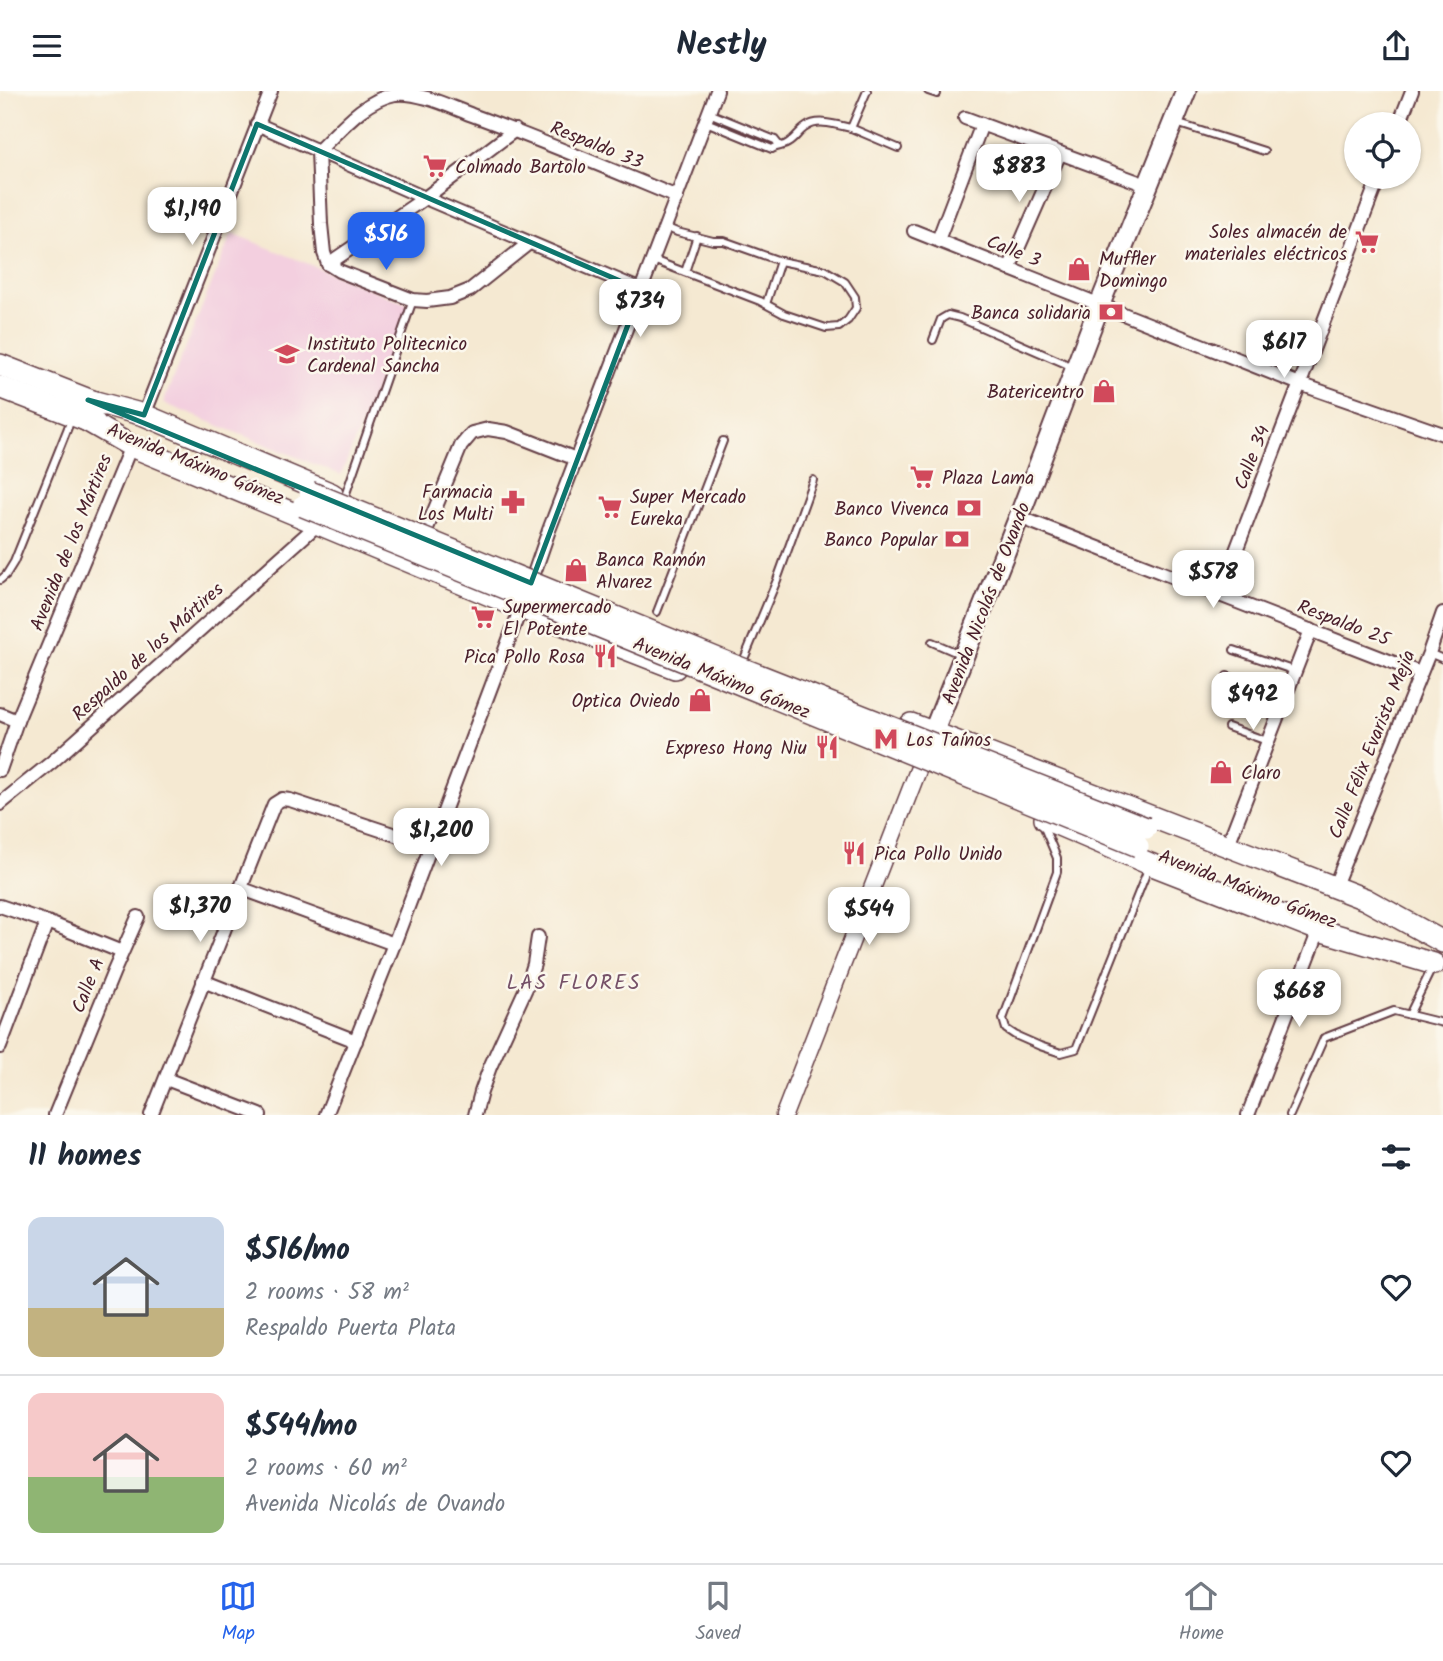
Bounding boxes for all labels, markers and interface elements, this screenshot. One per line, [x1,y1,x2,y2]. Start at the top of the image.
text: Nestly [676,20,767,71]
icon: menu [28,27,66,65]
icon: share [1377,27,1415,65]
map controls [1344,112,1421,189]
button: locate [1344,112,1421,189]
street label: Respaldo 33 [545,114,647,178]
pin: $883 [978,145,1060,204]
text: $883 [992,149,1046,185]
supermarket icon: Colmado Bartolo [421,152,449,180]
place label: Colmado Bartolo [455,153,586,183]
pin: $1,190 [135,187,249,247]
text: $1,190 [164,192,220,228]
pin: $516 [345,213,427,272]
text: $516 [364,217,408,253]
place label: Soles almacén de materiales eléctricos [1185,218,1347,270]
street label: Calle 3 [981,227,1045,276]
supermarket icon: Soles almacén de materiales eléctricos [1353,228,1381,256]
place label: Muffler Domingo [1099,245,1167,297]
shop icon: Muffler Domingo [1065,255,1093,283]
pin: $734 [599,279,681,339]
text: $734 [615,284,665,320]
bank icon: Banca solidaria [1097,298,1125,326]
place label: Banca solidaria [971,299,1091,329]
pin: $617 [1243,321,1325,380]
text: $617 [1262,325,1306,361]
place label: Instituto Politecnico Cardenal Sancha [307,330,467,382]
school or university icon: Instituto Politecnico Cardenal Sancha [273,340,301,368]
shop icon: Batericentro [1090,377,1118,405]
place label: Batericentro [987,378,1084,408]
street label: Avenida Máximo Gómez [102,416,288,514]
street label: Calle 34 [1227,421,1279,494]
street label: Avenida de los Mártires [23,450,121,636]
supermarket icon: Plaza Lama [908,463,936,491]
place label: Plaza Lama [942,464,1034,494]
place label: Farmacia Los Multi [418,478,494,530]
place label: Super Mercado Eureka [630,483,746,535]
pharmacy icon: Farmacia Los Multi [499,488,527,516]
supermarket icon: Super Mercado Eureka [596,493,624,521]
bank icon: Banco Vivenca [955,494,983,522]
place label: Banco Vivenca [834,495,949,525]
street label: Avenida Nicolás de Ovando [934,498,1039,709]
bank icon: Banco Popular [943,525,971,553]
place label: Banco Popular [824,526,939,556]
place label: Banca Ramón Alvarez [596,546,706,598]
pin: $578 [1172,551,1254,610]
text: $578 [1188,555,1238,591]
shop icon: Banca Ramón Alvarez [562,556,590,584]
street label: Respaldo de los Mártires [66,576,231,729]
street label: Respaldo 25 [1292,592,1396,656]
place label: Supermercado El Potente [503,593,612,645]
supermarket icon: Supermercado El Potente [469,603,497,631]
street label: Avenida Máximo Gómez [628,630,814,728]
restaurant icon: Pica Pollo Rosa [591,642,619,670]
place label: Pica Pollo Rosa [464,643,585,673]
street label: Calle Félix Evaristo Mejía [1321,646,1424,844]
pin: $492 [1212,673,1294,732]
text: $492 [1227,677,1279,713]
shop icon: Optica Oviedo [686,686,714,714]
place label: Optica Oviedo [572,687,680,717]
metro station icon: Los Taínos [872,725,900,753]
place label: Los Taínos [906,726,991,756]
restaurant icon: Expreso Hong Niu [813,733,841,761]
place label: Expreso Hong Niu [665,734,807,764]
shop icon: Claro [1207,758,1235,786]
place label: Claro [1241,759,1281,789]
pin: $1,200 [384,809,498,868]
text: $1,200 [409,813,473,849]
restaurant icon: Pica Pollo Unido [840,839,868,867]
place label: Pica Pollo Unido [874,840,1002,870]
street label: Avenida Máximo Gómez [1154,842,1341,938]
pin: $1,370 [143,885,257,944]
pin: $544 [828,887,910,947]
text: $1,370 [169,889,231,925]
text: $544 [844,892,894,928]
street label: Calle A [64,954,113,1018]
district label: LAS FLORES [507,967,641,1000]
pin: $668 [1258,969,1340,1029]
text: $668 [1273,974,1325,1010]
text: 11 homes [28,1133,141,1181]
icon: filters [1377,1138,1415,1176]
text: $516/mo [245,1227,350,1275]
icon: home [84,1245,168,1329]
icon: heart [1377,1268,1415,1306]
text: 2 rooms · 58 m² [245,1275,409,1311]
text: Respaldo Puerta Plata [245,1311,456,1347]
text: $544/mo [245,1403,357,1451]
icon: home [84,1421,168,1505]
icon: heart [1377,1444,1415,1482]
text: 2 rooms · 60 m² [245,1451,407,1487]
text: Avenida Nicolás de Ovando [245,1487,505,1523]
tab: Map [219,1577,257,1649]
tab: Saved [695,1577,741,1649]
tab: Home [1179,1577,1224,1649]

